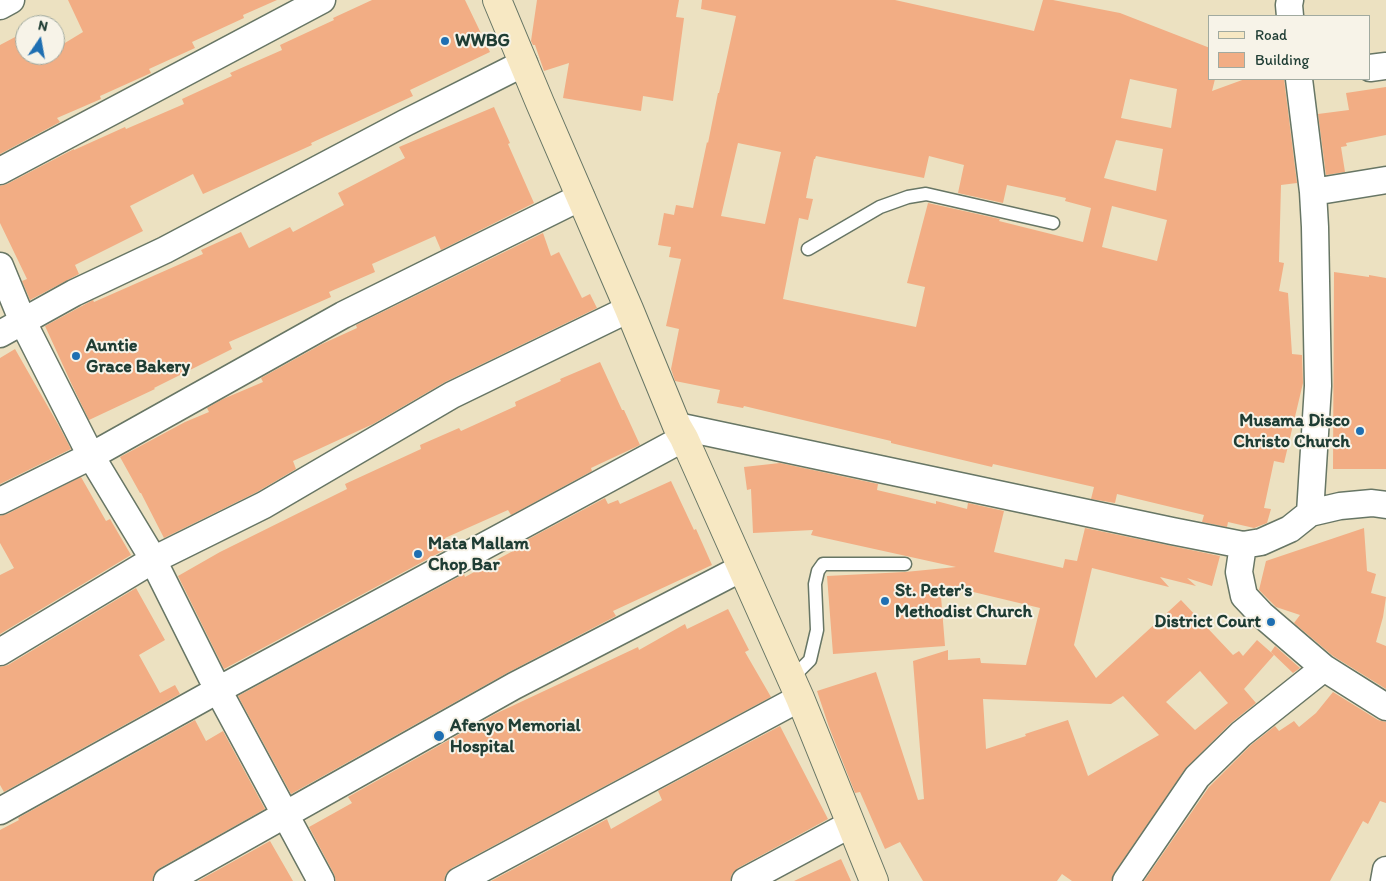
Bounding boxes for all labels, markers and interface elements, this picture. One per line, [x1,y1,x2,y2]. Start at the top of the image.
north arrow [15,15,65,65]
legend [1208,15,1371,80]
text: N [37,17,49,35]
text: Road [1255,26,1287,44]
place label: WWBG [455,30,510,52]
marker: WWBG [439,35,451,47]
text: Building [1255,51,1309,69]
place label: Auntie Grace Bakery [86,335,190,378]
marker: Auntie Grace Bakery [70,350,82,362]
place label: Musama Disco Christo Church [1233,410,1350,452]
marker: Musama Disco Christo Church [1354,425,1366,437]
place label: Mata Mallam Chop Bar [428,533,529,576]
marker: Mata Mallam Chop Bar [412,548,424,560]
place label: St. Peter's Methodist Church [895,580,1032,622]
marker: St. Peter's Methodist Church [879,595,891,607]
place label: District Court [1154,611,1261,633]
marker: District Court [1265,616,1277,628]
place label: Afenyo Memorial Hospital [450,715,581,758]
marker: Afenyo Memorial Hospital [432,729,446,743]

